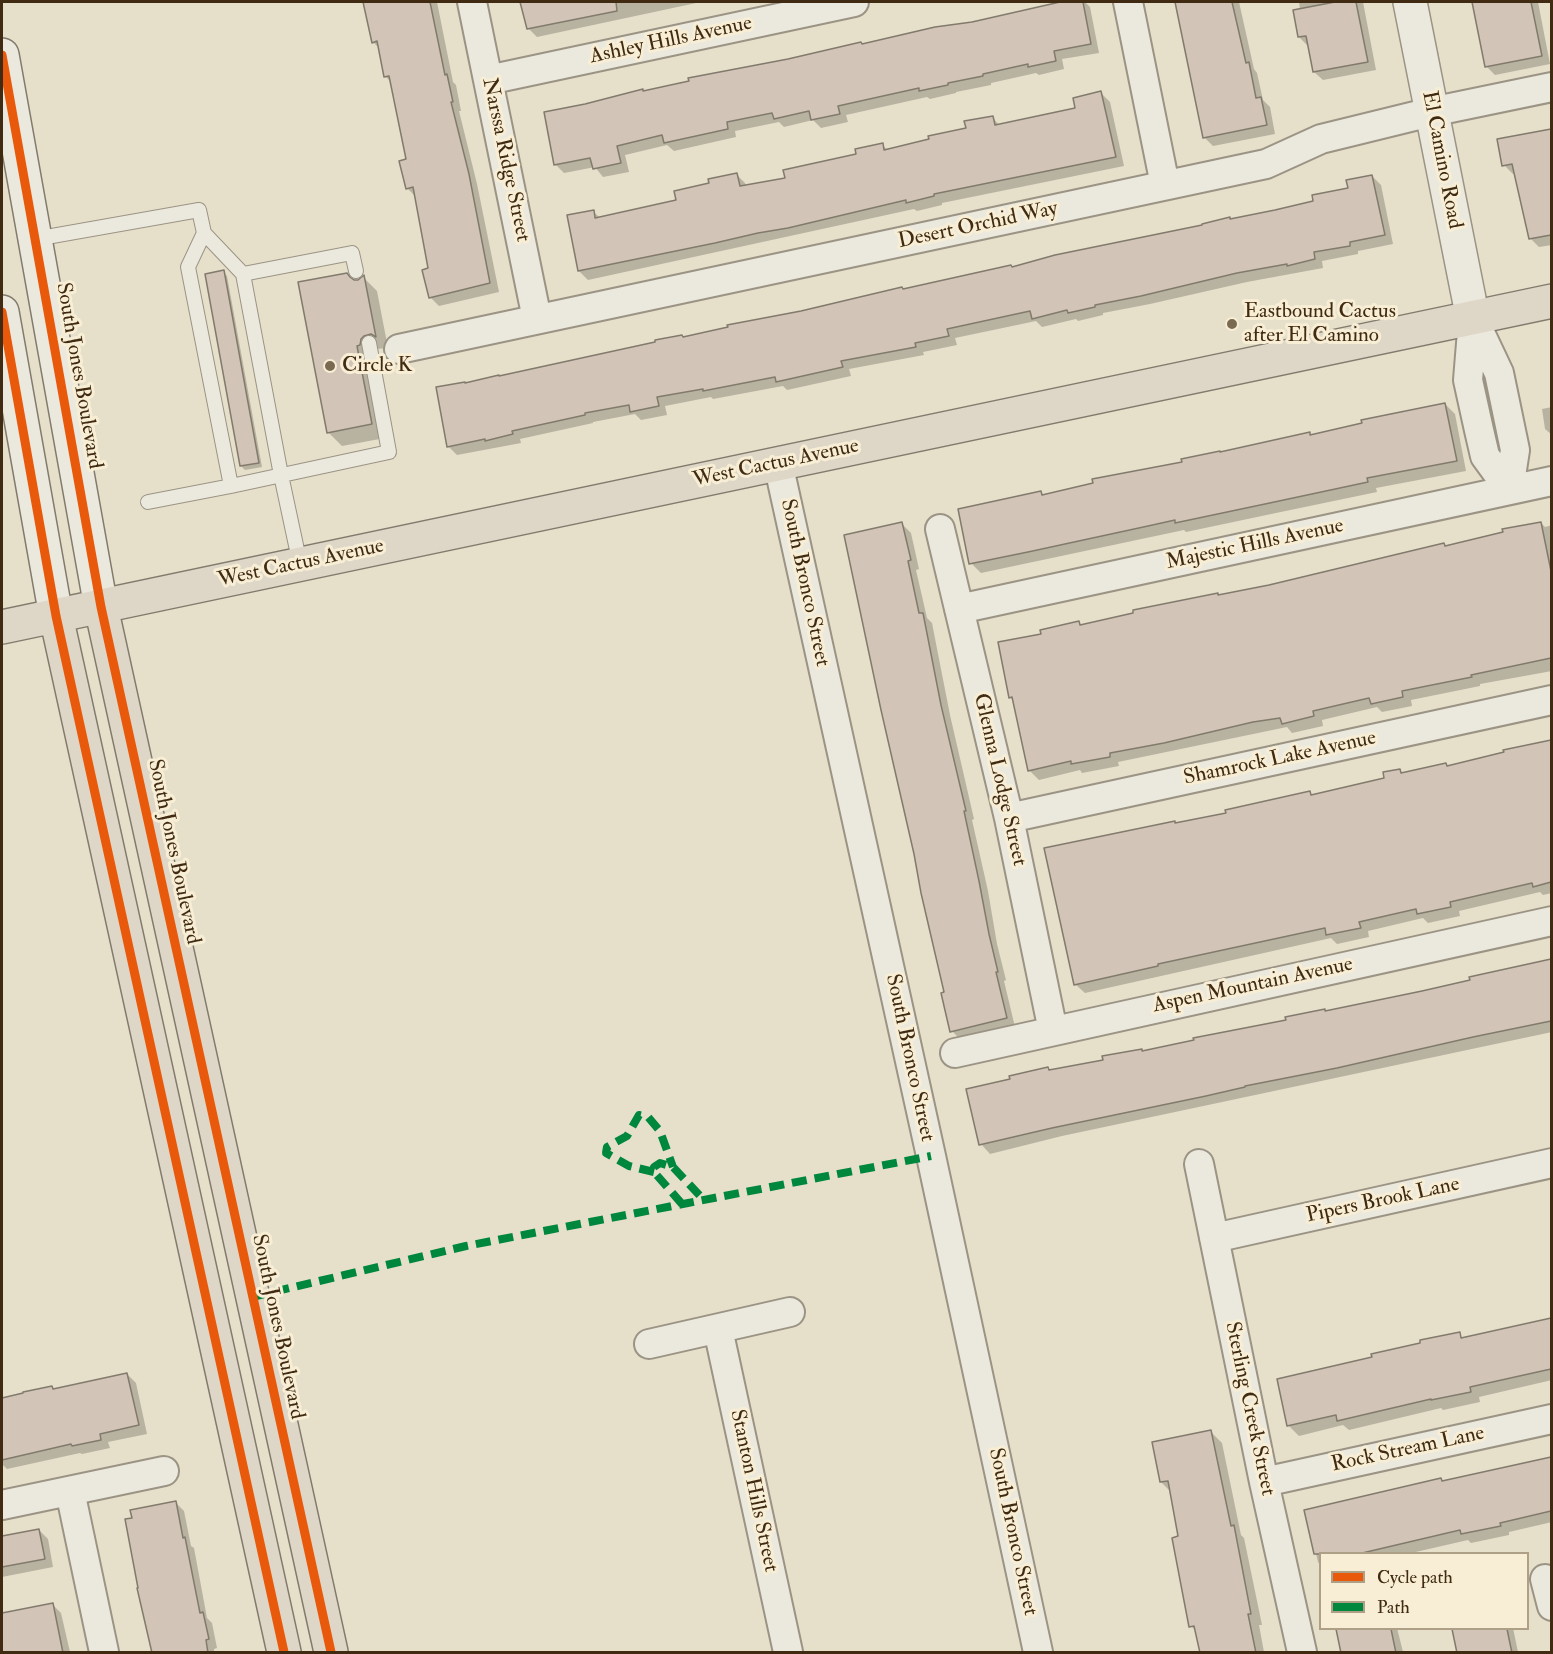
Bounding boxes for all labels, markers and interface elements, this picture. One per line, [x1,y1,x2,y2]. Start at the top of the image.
street label: Ashley Hills Avenue [588,12,754,70]
street label: Narssa Ridge Street [475,76,535,244]
street label: El Camino Road [1415,89,1467,231]
street label: Desert Orchid Way [896,197,1060,255]
street label: South Jones Boulevard [49,281,107,471]
place label: Eastbound Cactus after El Camino [1244,299,1396,349]
marker: Eastbound Cactus after El Camino [1225,317,1239,331]
place label: Circle K [342,353,412,379]
marker: Circle K [323,359,337,373]
street label: West Cactus Avenue [691,434,861,494]
street label: South Bronco Street [774,497,834,669]
street label: Majestic Hills Avenue [1164,514,1346,576]
street label: West Cactus Avenue [216,534,386,594]
street label: Glenna Lodge Street [967,691,1031,869]
street label: Shamrock Lake Avenue [1182,726,1378,792]
street label: South Jones Boulevard [141,757,205,947]
street label: Aspen Mountain Avenue [1151,952,1355,1020]
street label: South Bronco Street [879,972,939,1144]
street label: Pipers Brook Lane [1304,1172,1462,1230]
street label: South Jones Boulevard [245,1232,309,1422]
street label: Sterling Creek Street [1218,1320,1280,1498]
street label: Stanton Hills Street [723,1407,783,1575]
street label: Rock Stream Lane [1329,1421,1487,1479]
street label: South Bronco Street [982,1446,1042,1618]
legend [1319,1552,1529,1630]
text: Cycle path [1377,1566,1453,1589]
text: Path [1377,1596,1410,1619]

